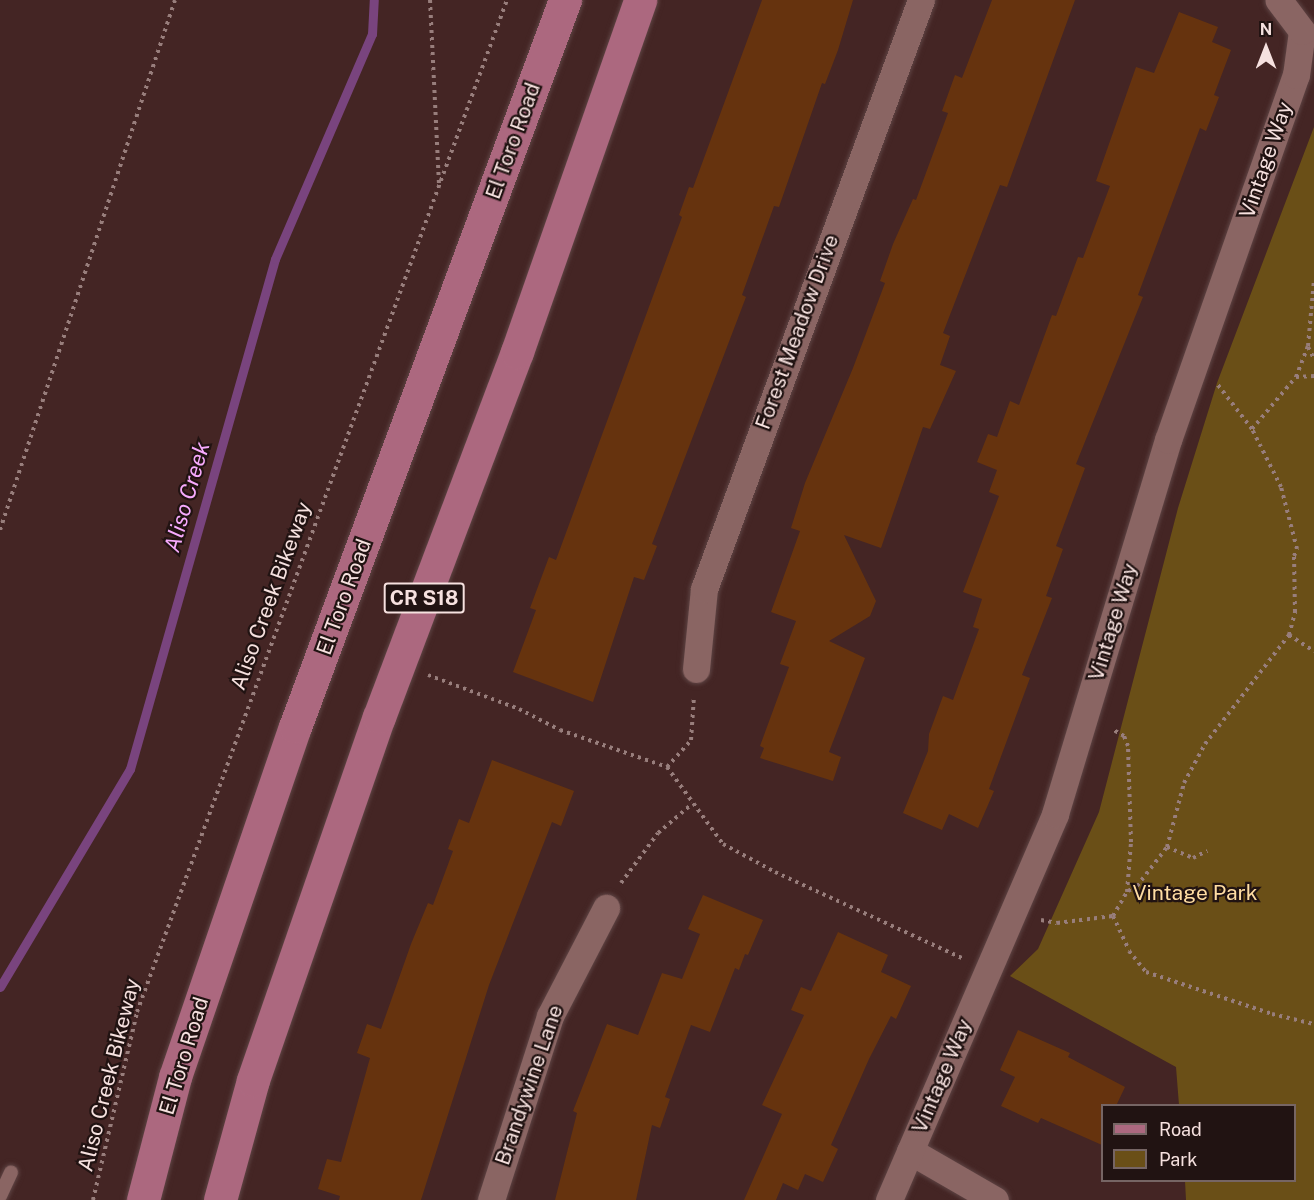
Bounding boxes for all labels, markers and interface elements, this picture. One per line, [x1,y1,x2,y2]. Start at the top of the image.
north arrow [1236,18,1296,78]
text: N [1260,20,1272,39]
street label: El Toro Road [480,79,546,203]
street label: Vintage Way [1234,98,1298,222]
street label: Forest Meadow Drive [750,231,844,433]
water label: Aliso Creek [159,439,215,555]
street label: Aliso Creek Bikeway [225,499,317,693]
street label: El Toro Road [311,535,377,659]
street label: Vintage Way [1083,560,1143,684]
road number: CR S18 [384,581,464,615]
park label: Vintage Park [1132,880,1258,906]
street label: Aliso Creek Bikeway [73,976,145,1174]
street label: El Toro Road [154,994,214,1118]
street label: Brandywine Lane [490,1002,568,1168]
street label: Vintage Way [907,1015,977,1137]
legend [1101,1104,1296,1182]
text: Road [1159,1119,1202,1140]
text: Park [1159,1149,1197,1170]

